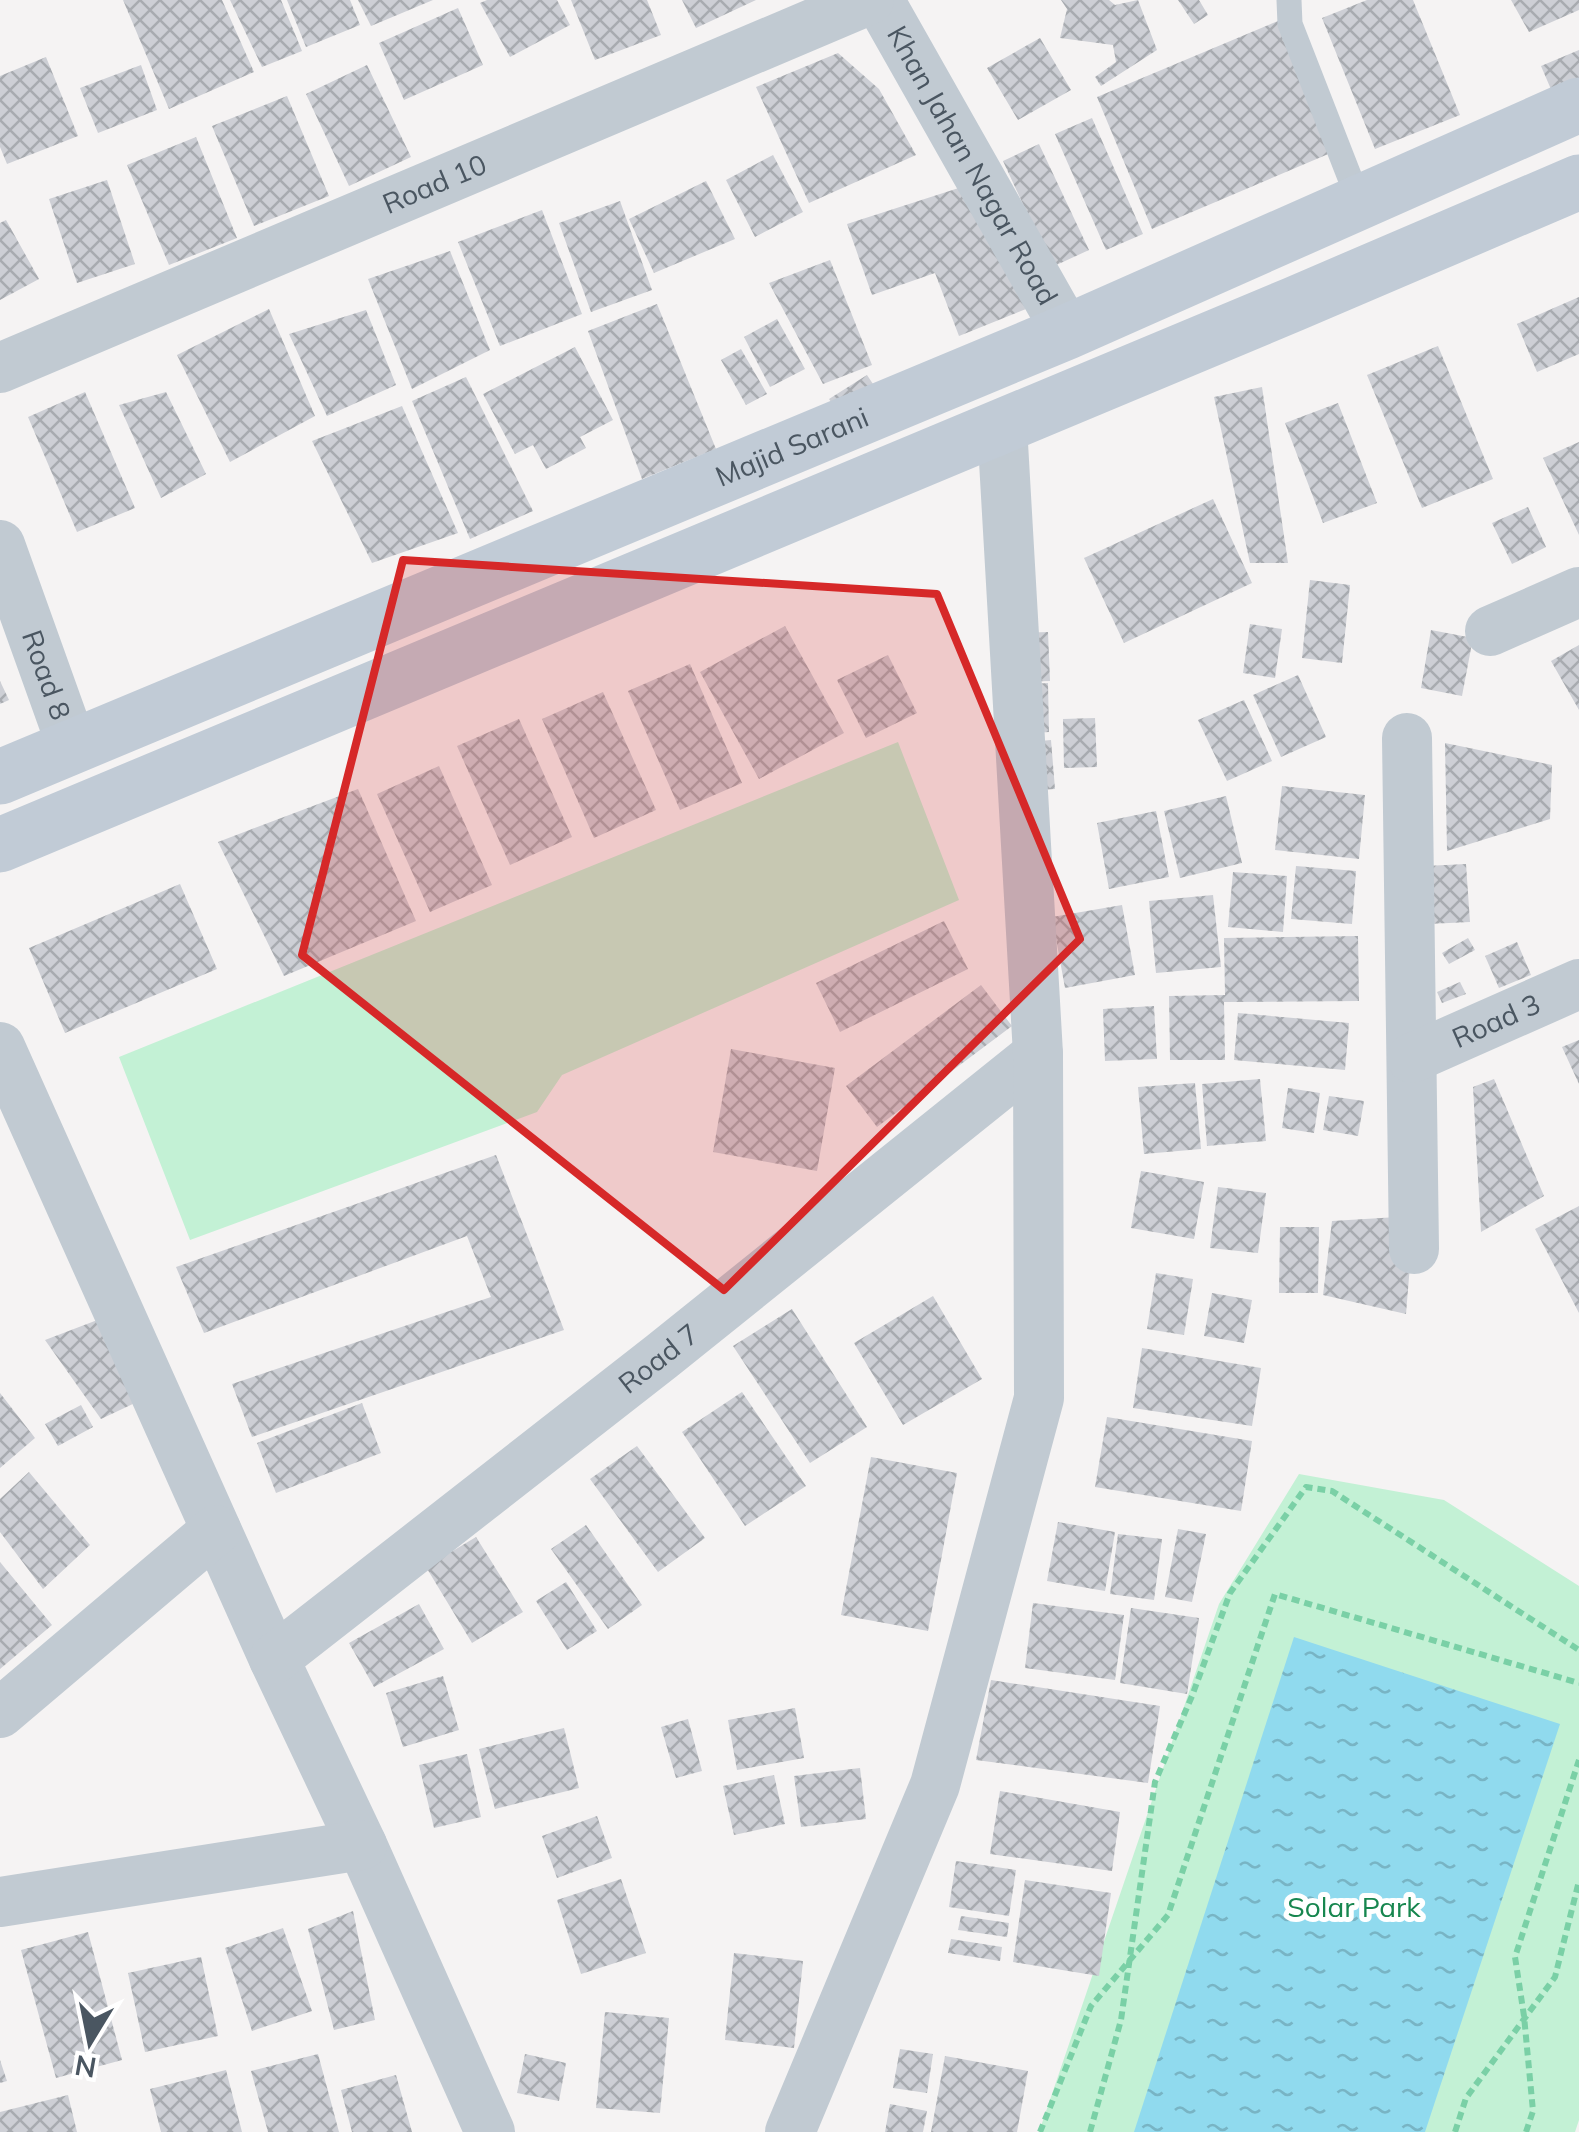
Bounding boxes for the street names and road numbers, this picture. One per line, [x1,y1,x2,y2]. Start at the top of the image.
street label: Khan Jahan Nagar Road [880,19,1066,311]
street label: Road 10 [377,146,492,221]
street label: Majid Sarani [710,399,873,494]
street label: Road 8 [15,625,79,724]
street label: Road 3 [1446,985,1545,1055]
street label: Road 7 [611,1316,705,1401]

